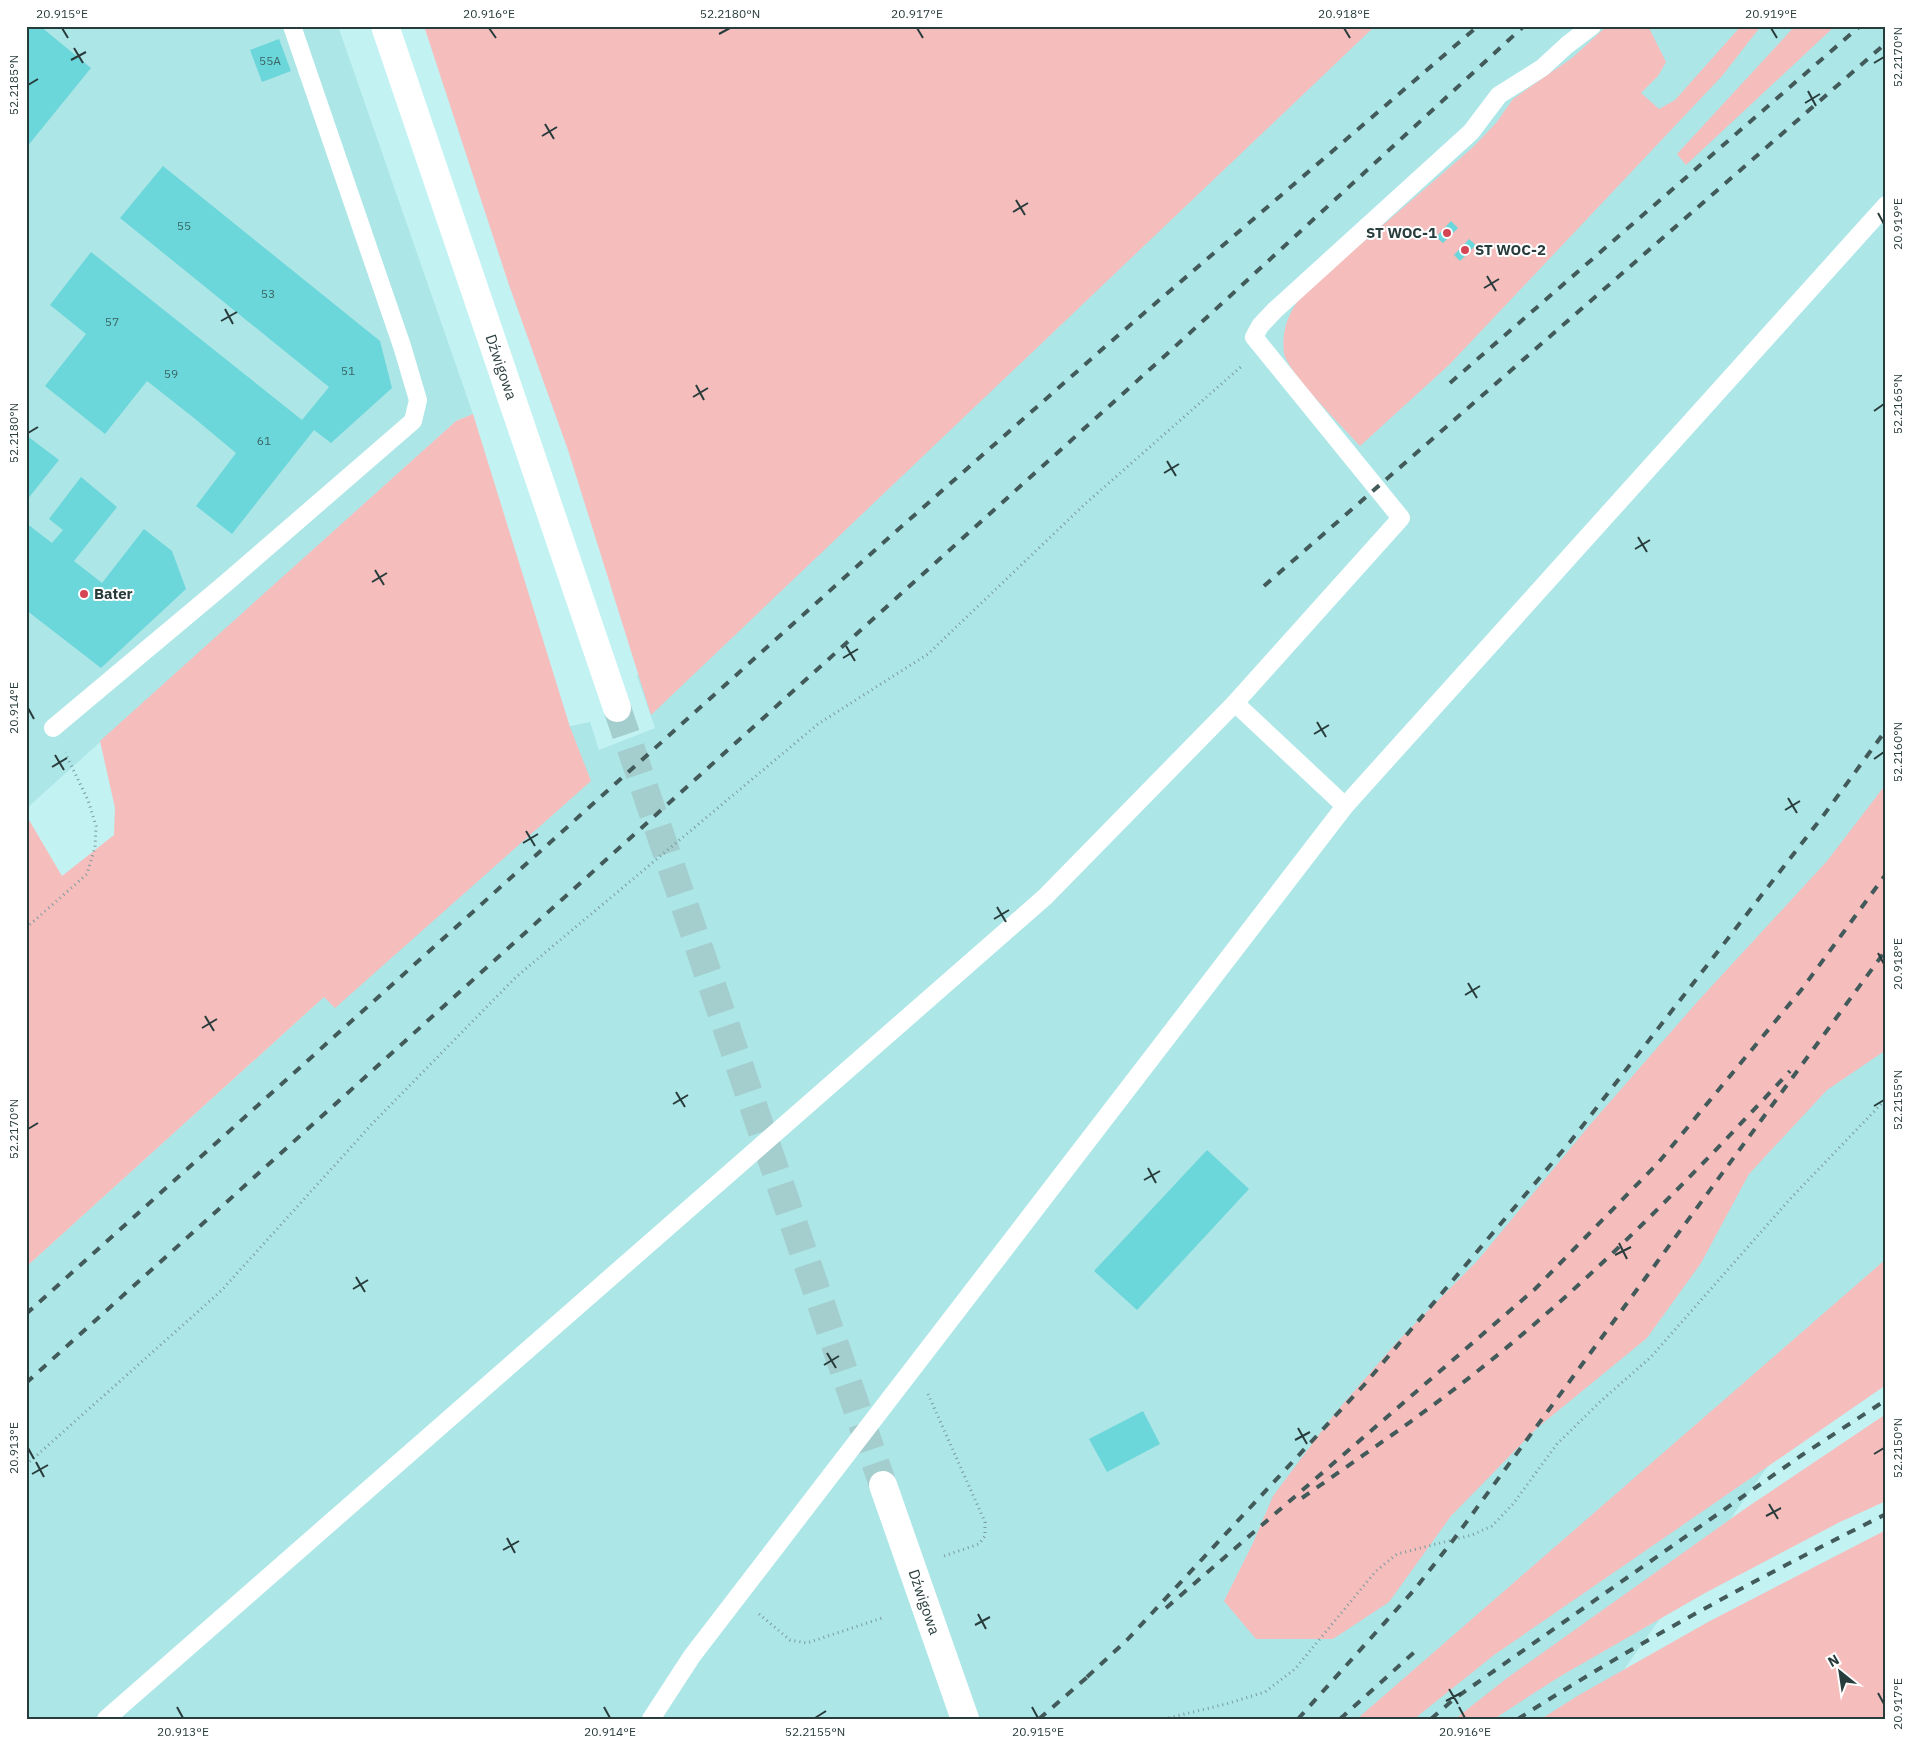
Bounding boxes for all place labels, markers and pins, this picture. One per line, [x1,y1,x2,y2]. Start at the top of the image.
place label: ST WOC-1 [1366,223,1437,242]
marker: ST WOC-1 [1441,227,1453,239]
place label: ST WOC-2 [1475,240,1546,259]
marker: ST WOC-2 [1459,244,1471,256]
place label: Bater [94,584,133,603]
marker: Bater [78,588,90,600]

